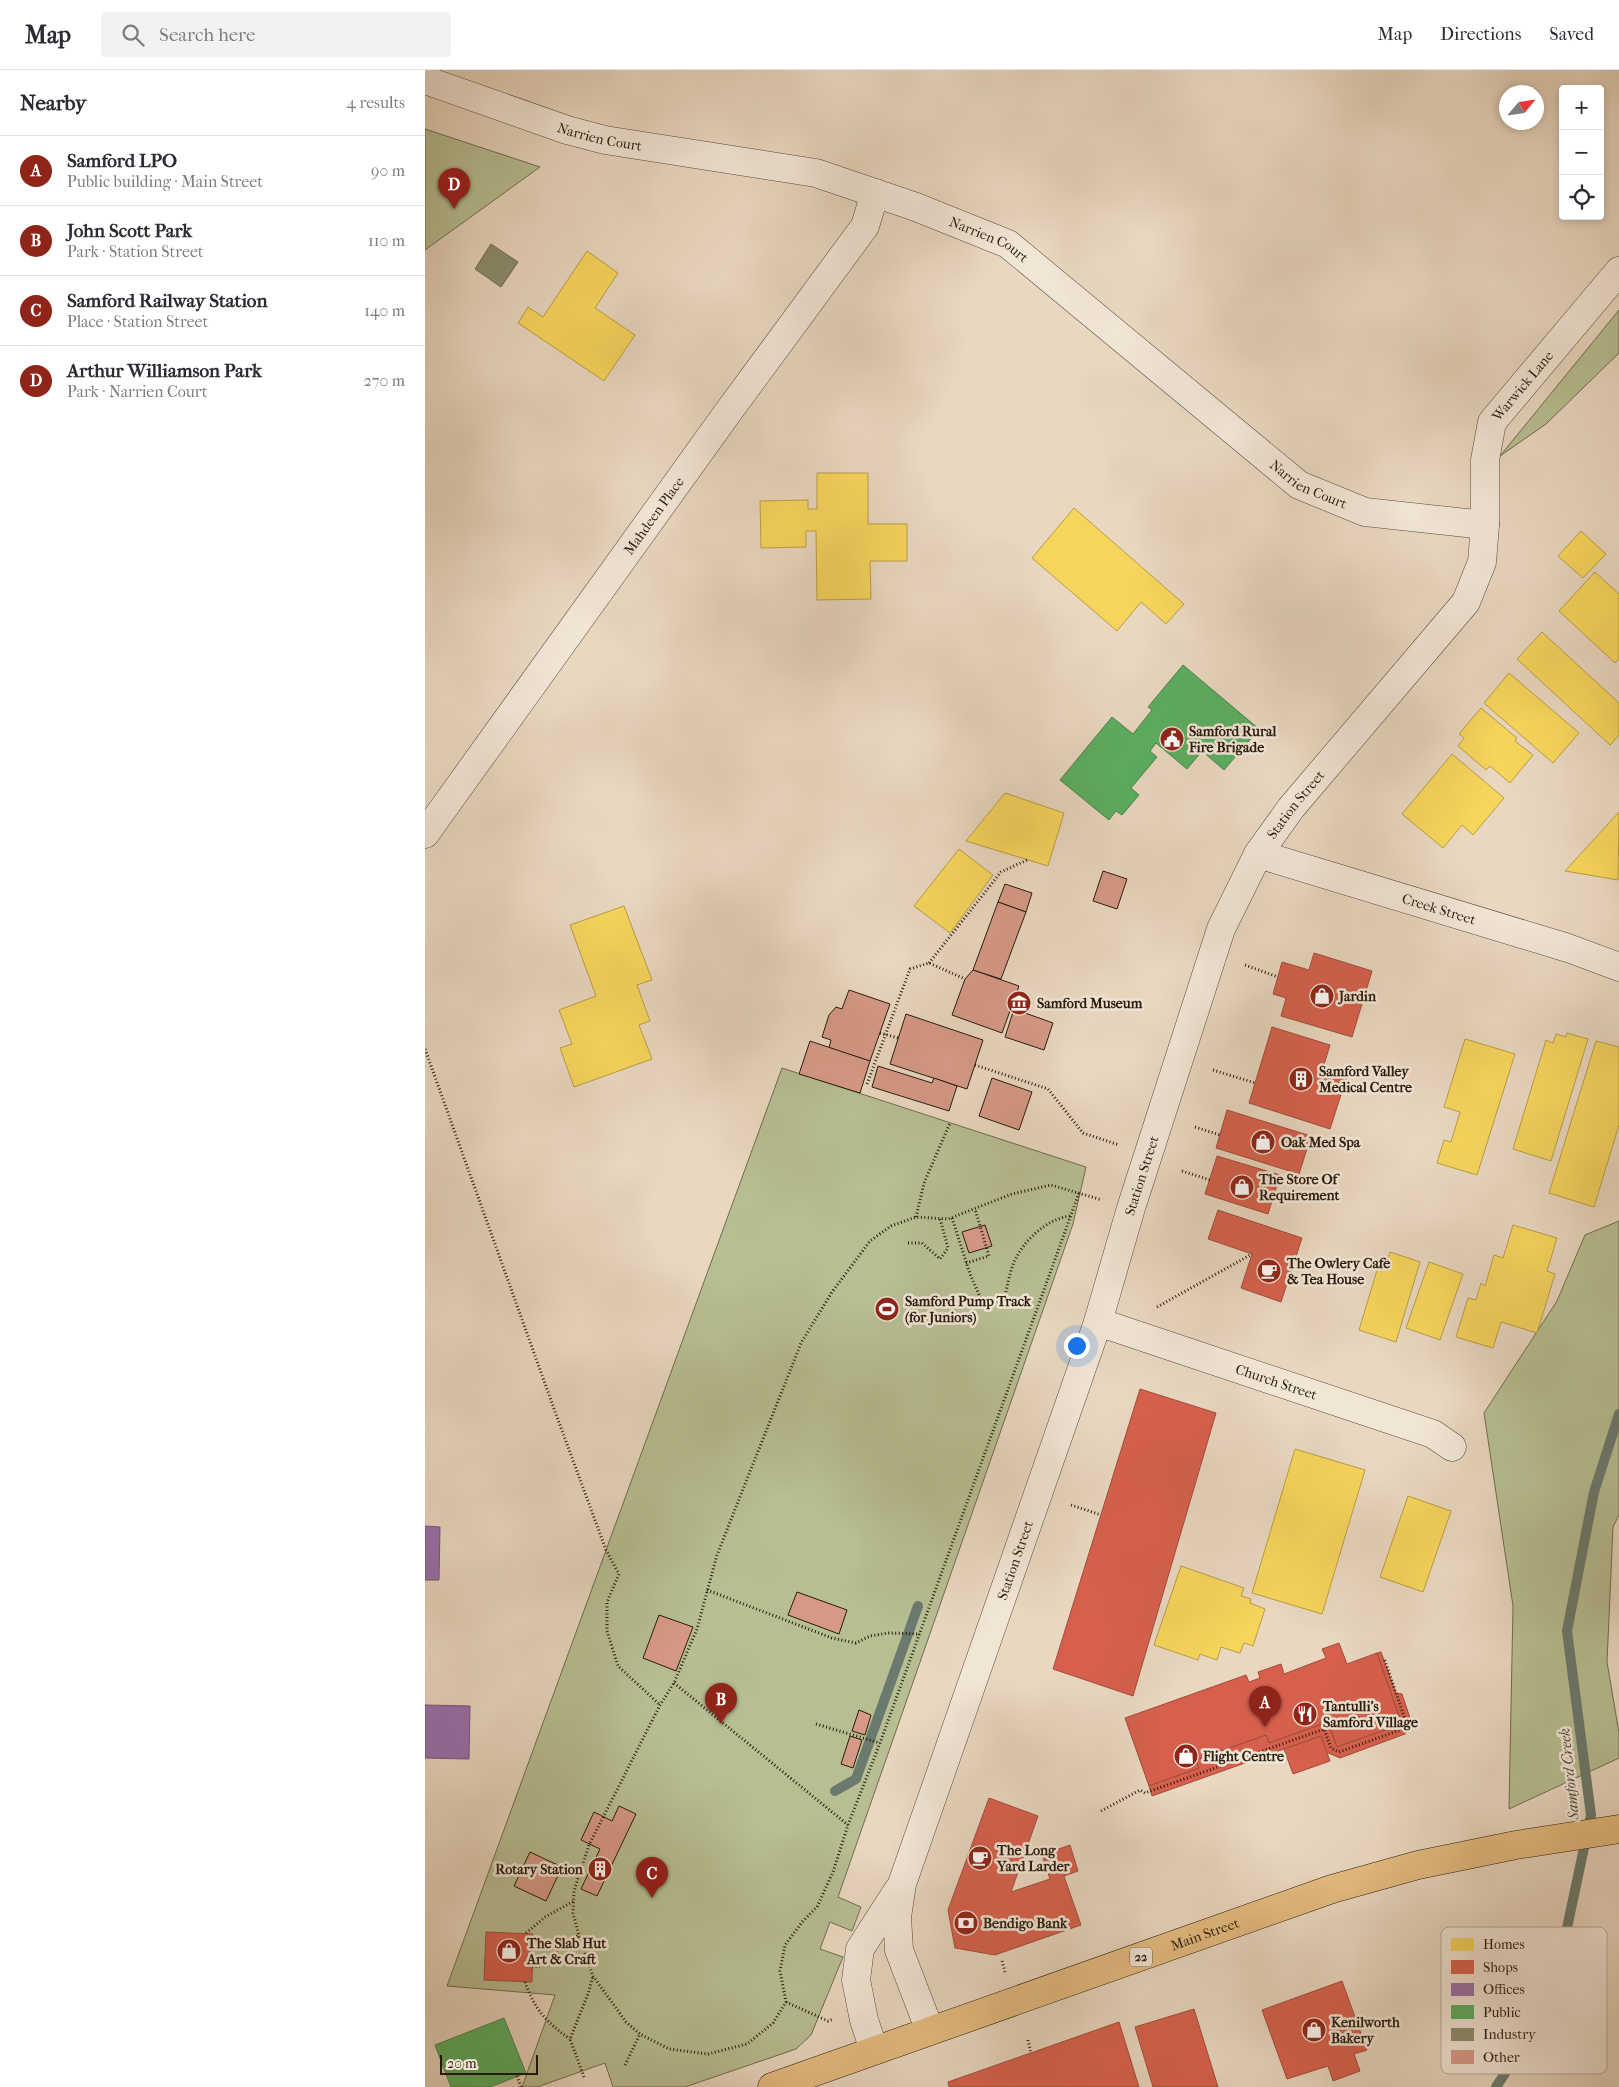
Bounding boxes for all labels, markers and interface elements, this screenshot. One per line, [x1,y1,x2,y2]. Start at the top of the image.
search box [101,12,451,57]
text: Map [25,21,71,49]
icon: search [119,21,147,49]
text: Search here [159,24,255,46]
text: Map [1378,24,1412,45]
text: Directions [1440,24,1521,45]
text: Saved [1549,24,1594,45]
north arrow [1499,85,1544,130]
map controls [1559,85,1604,220]
button: + [1559,85,1604,130]
text: Nearby [20,91,86,115]
text: 4 results [347,93,405,112]
street label: Narrien Court [555,119,643,155]
button: − [1559,130,1604,175]
text: Samford LPO [67,150,177,172]
text: A [31,161,41,180]
text: 90 m [371,161,405,180]
pin: D [438,168,470,209]
text: Public building · Main Street [67,172,263,191]
button: locate [1559,175,1604,220]
street label: Narrien Court [947,213,1032,266]
text: John Scott Park [67,220,192,242]
text: B [31,231,41,250]
text: 110 m [368,231,405,250]
text: Park · Station Street [67,242,204,261]
text: Samford Railway Station [67,290,267,312]
text: C [31,301,41,320]
text: 140 m [364,301,405,320]
text: Place · Station Street [67,312,208,331]
street label: Warwick Lane [1488,348,1557,425]
text: Arthur Williamson Park [67,360,262,382]
text: D [30,371,42,390]
text: 270 m [364,371,405,390]
text: Park · Narrien Court [67,382,207,401]
street label: Narrien Court [1266,456,1349,513]
street label: Mahdeen Place [620,474,688,558]
place label: Samford Rural Fire Brigade [1188,723,1276,756]
public building icon: Samford Rural Fire Brigade [1159,726,1185,752]
street label: Station Street [1264,767,1328,842]
street label: Creek Street [1400,890,1478,929]
shop icon: Jardin [1309,983,1335,1009]
place label: Jardin [1337,988,1377,1005]
museum icon: Samford Museum [1006,990,1032,1016]
place label: Samford Museum [1037,995,1143,1012]
place label: Samford Valley Medical Centre [1318,1063,1412,1096]
building icon: Samford Valley Medical Centre [1288,1066,1314,1092]
shop icon: Oak Med Spa [1250,1129,1276,1155]
street label: Station Street [1121,1134,1163,1218]
place label: Oak Med Spa [1281,1134,1361,1151]
place label: The Store Of Requirement [1258,1171,1341,1204]
shop icon: The Store Of Requirement [1229,1174,1255,1200]
place label: The Owlery Cafe & Tea House [1286,1255,1390,1288]
cafe icon: The Owlery Cafe & Tea House [1256,1258,1282,1284]
place label: Samford Pump Track (for Juniors) [905,1293,1032,1326]
sports icon: Samford Pump Track (for Juniors) [874,1296,900,1322]
your location [1064,1333,1090,1359]
street label: Church Street [1233,1361,1319,1404]
street label: Station Street [994,1519,1037,1602]
pin: B [705,1683,737,1724]
pin: A [1249,1686,1281,1727]
place label: Tantulli’s Samford Village [1322,1698,1418,1731]
restaurant icon: Tantulli’s Samford Village [1292,1701,1318,1727]
water label: Samford Creek [1555,1727,1583,1822]
shop icon: Flight Centre [1173,1743,1199,1769]
place label: Flight Centre [1202,1748,1284,1765]
place label: The Long Yard Larder [996,1842,1071,1875]
cafe icon: The Long Yard Larder [967,1845,993,1871]
building icon: Rotary Station [587,1856,613,1882]
pin: C [636,1857,668,1898]
place label: Rotary Station [495,1861,584,1878]
bank icon: Bendigo Bank [953,1910,979,1936]
place label: Bendigo Bank [983,1915,1068,1932]
street label: Main Street [1168,1915,1241,1954]
legend [1441,1927,1607,2074]
place label: The Slab Hut Art & Craft [526,1935,607,1968]
text: Homes [1483,1936,1525,1953]
shop icon: The Slab Hut Art & Craft [496,1938,522,1964]
road number: 22 [1130,1948,1152,1966]
text: Shops [1483,1959,1518,1976]
text: Offices [1483,1981,1525,1998]
text: Public [1483,2004,1521,2021]
place label: Kenilworth Bakery [1331,2014,1401,2047]
shop icon: Kenilworth Bakery [1301,2017,1327,2043]
text: Industry [1483,2026,1536,2043]
text: Other [1483,2049,1520,2066]
scale bar [440,2052,537,2075]
text: 20 m [447,2055,477,2072]

